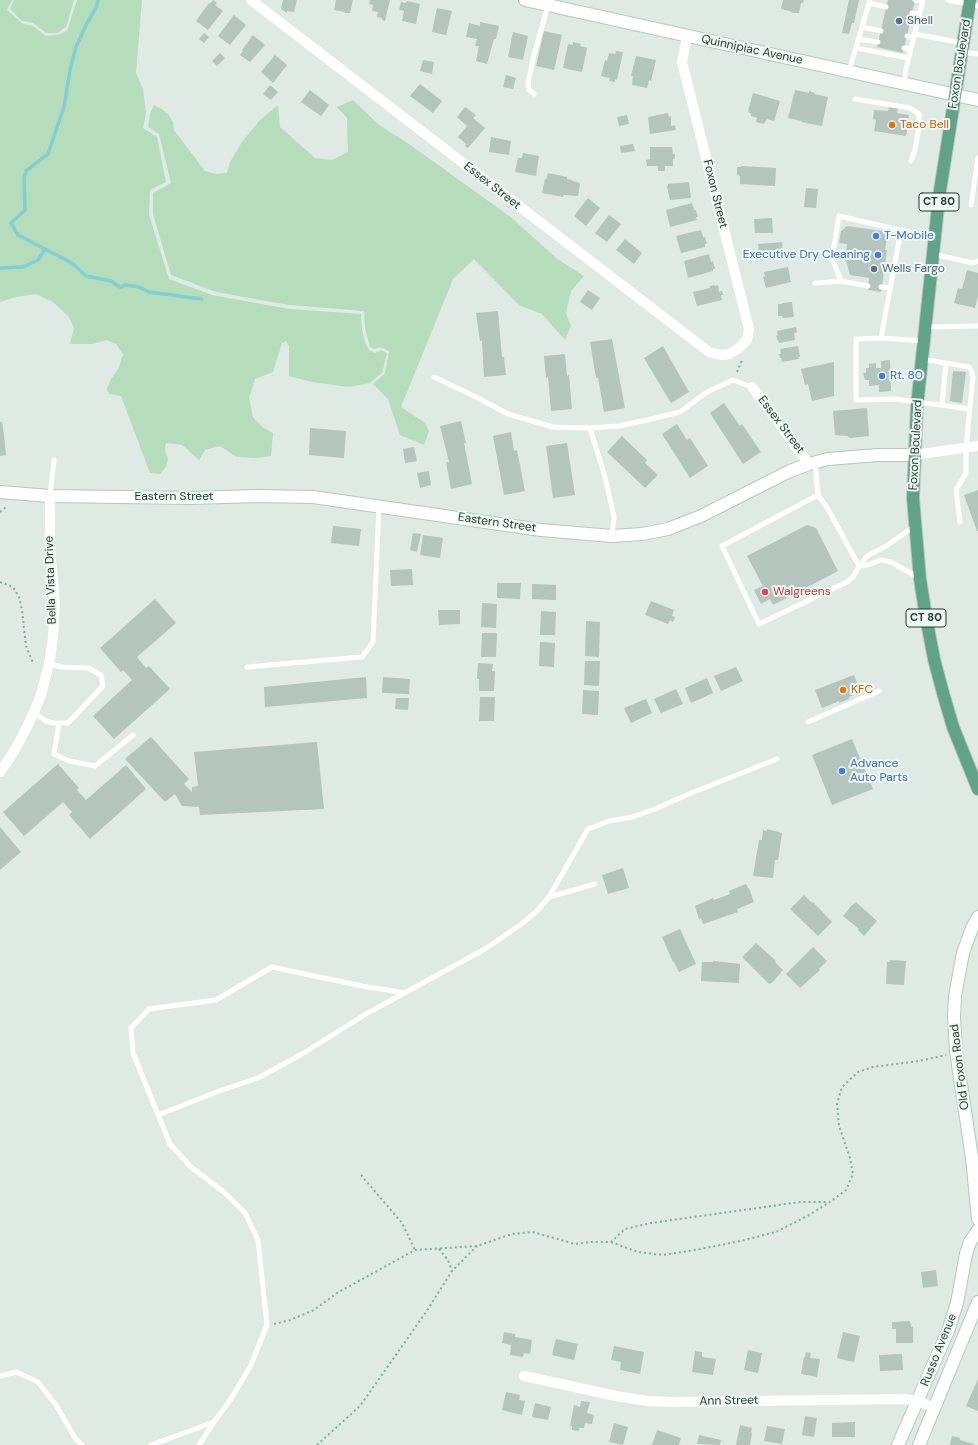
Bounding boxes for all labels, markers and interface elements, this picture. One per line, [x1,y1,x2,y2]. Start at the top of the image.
place label: Shell [907,14,933,28]
marker: Shell [894,16,904,26]
street label: Foxon Boulevard [946,18,974,110]
street label: Quinnipiac Avenue [700,32,804,68]
place label: Taco Bell [900,118,949,132]
marker: Taco Bell [887,120,897,130]
street label: Foxon Street [700,158,730,230]
street label: Essex Street [461,159,523,213]
road number: CT 80 [919,193,959,211]
place label: T-Mobile [884,229,934,243]
marker: T-Mobile [871,231,881,241]
place label: Executive Dry Cleaning [743,248,870,262]
marker: Executive Dry Cleaning [873,250,883,260]
place label: Wells Fargo [882,262,945,276]
marker: Wells Fargo [869,264,879,274]
place label: Rt. 80 [890,369,923,383]
marker: Rt. 80 [877,371,887,381]
street label: Essex Street [755,393,807,457]
street label: Foxon Boulevard [906,399,926,491]
street label: Eastern Street [135,490,213,504]
street label: Eastern Street [457,510,537,536]
street label: Bella Vista Drive [42,535,60,625]
place label: Walgreens [773,585,831,599]
marker: Walgreens [760,587,770,597]
road number: CT 80 [906,609,946,627]
place label: KFC [851,683,873,697]
marker: KFC [838,685,848,695]
place label: Advance Auto Parts [850,757,908,785]
marker: Advance Auto Parts [837,766,847,776]
street label: Old Foxon Road [948,1023,972,1111]
street label: Russo Avenue [918,1312,960,1388]
street label: Ann Street [699,1393,759,1409]

